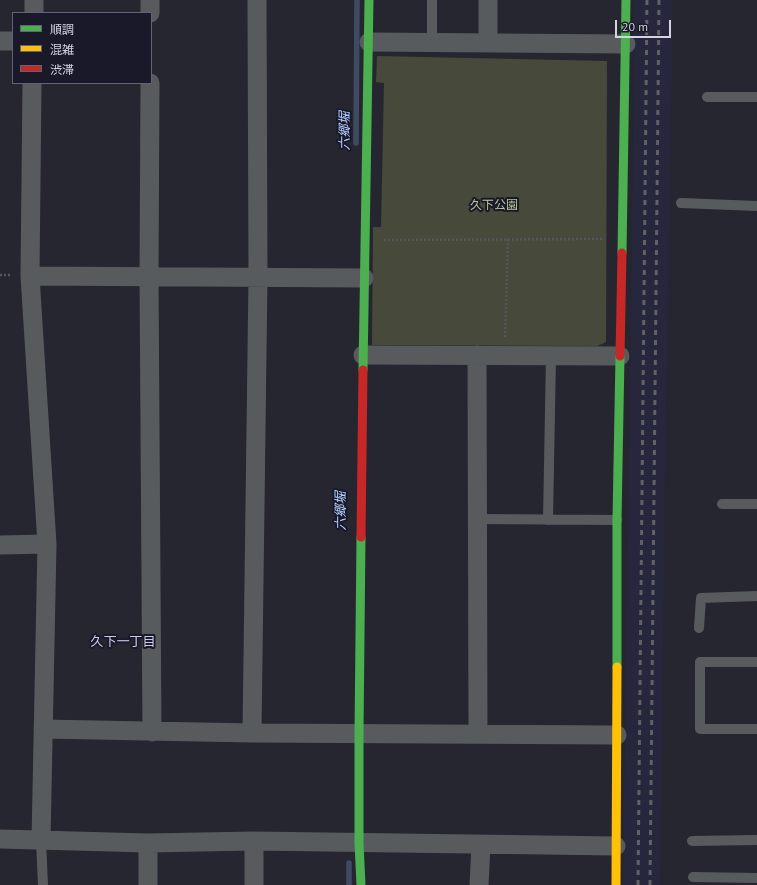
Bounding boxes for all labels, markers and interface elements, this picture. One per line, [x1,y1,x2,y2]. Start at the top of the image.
legend [12,12,152,84]
scale bar [617,12,673,38]
text: 20 m [622,19,648,34]
text: 順調 [50,22,74,37]
text: 混雑 [50,42,74,57]
text: 渋滞 [50,62,74,77]
water label: 六郷堀 [337,112,353,150]
park label: 久下公園 [470,199,518,213]
water label: 六郷堀 [333,492,349,530]
district label: 久下一丁目 [91,634,155,650]

